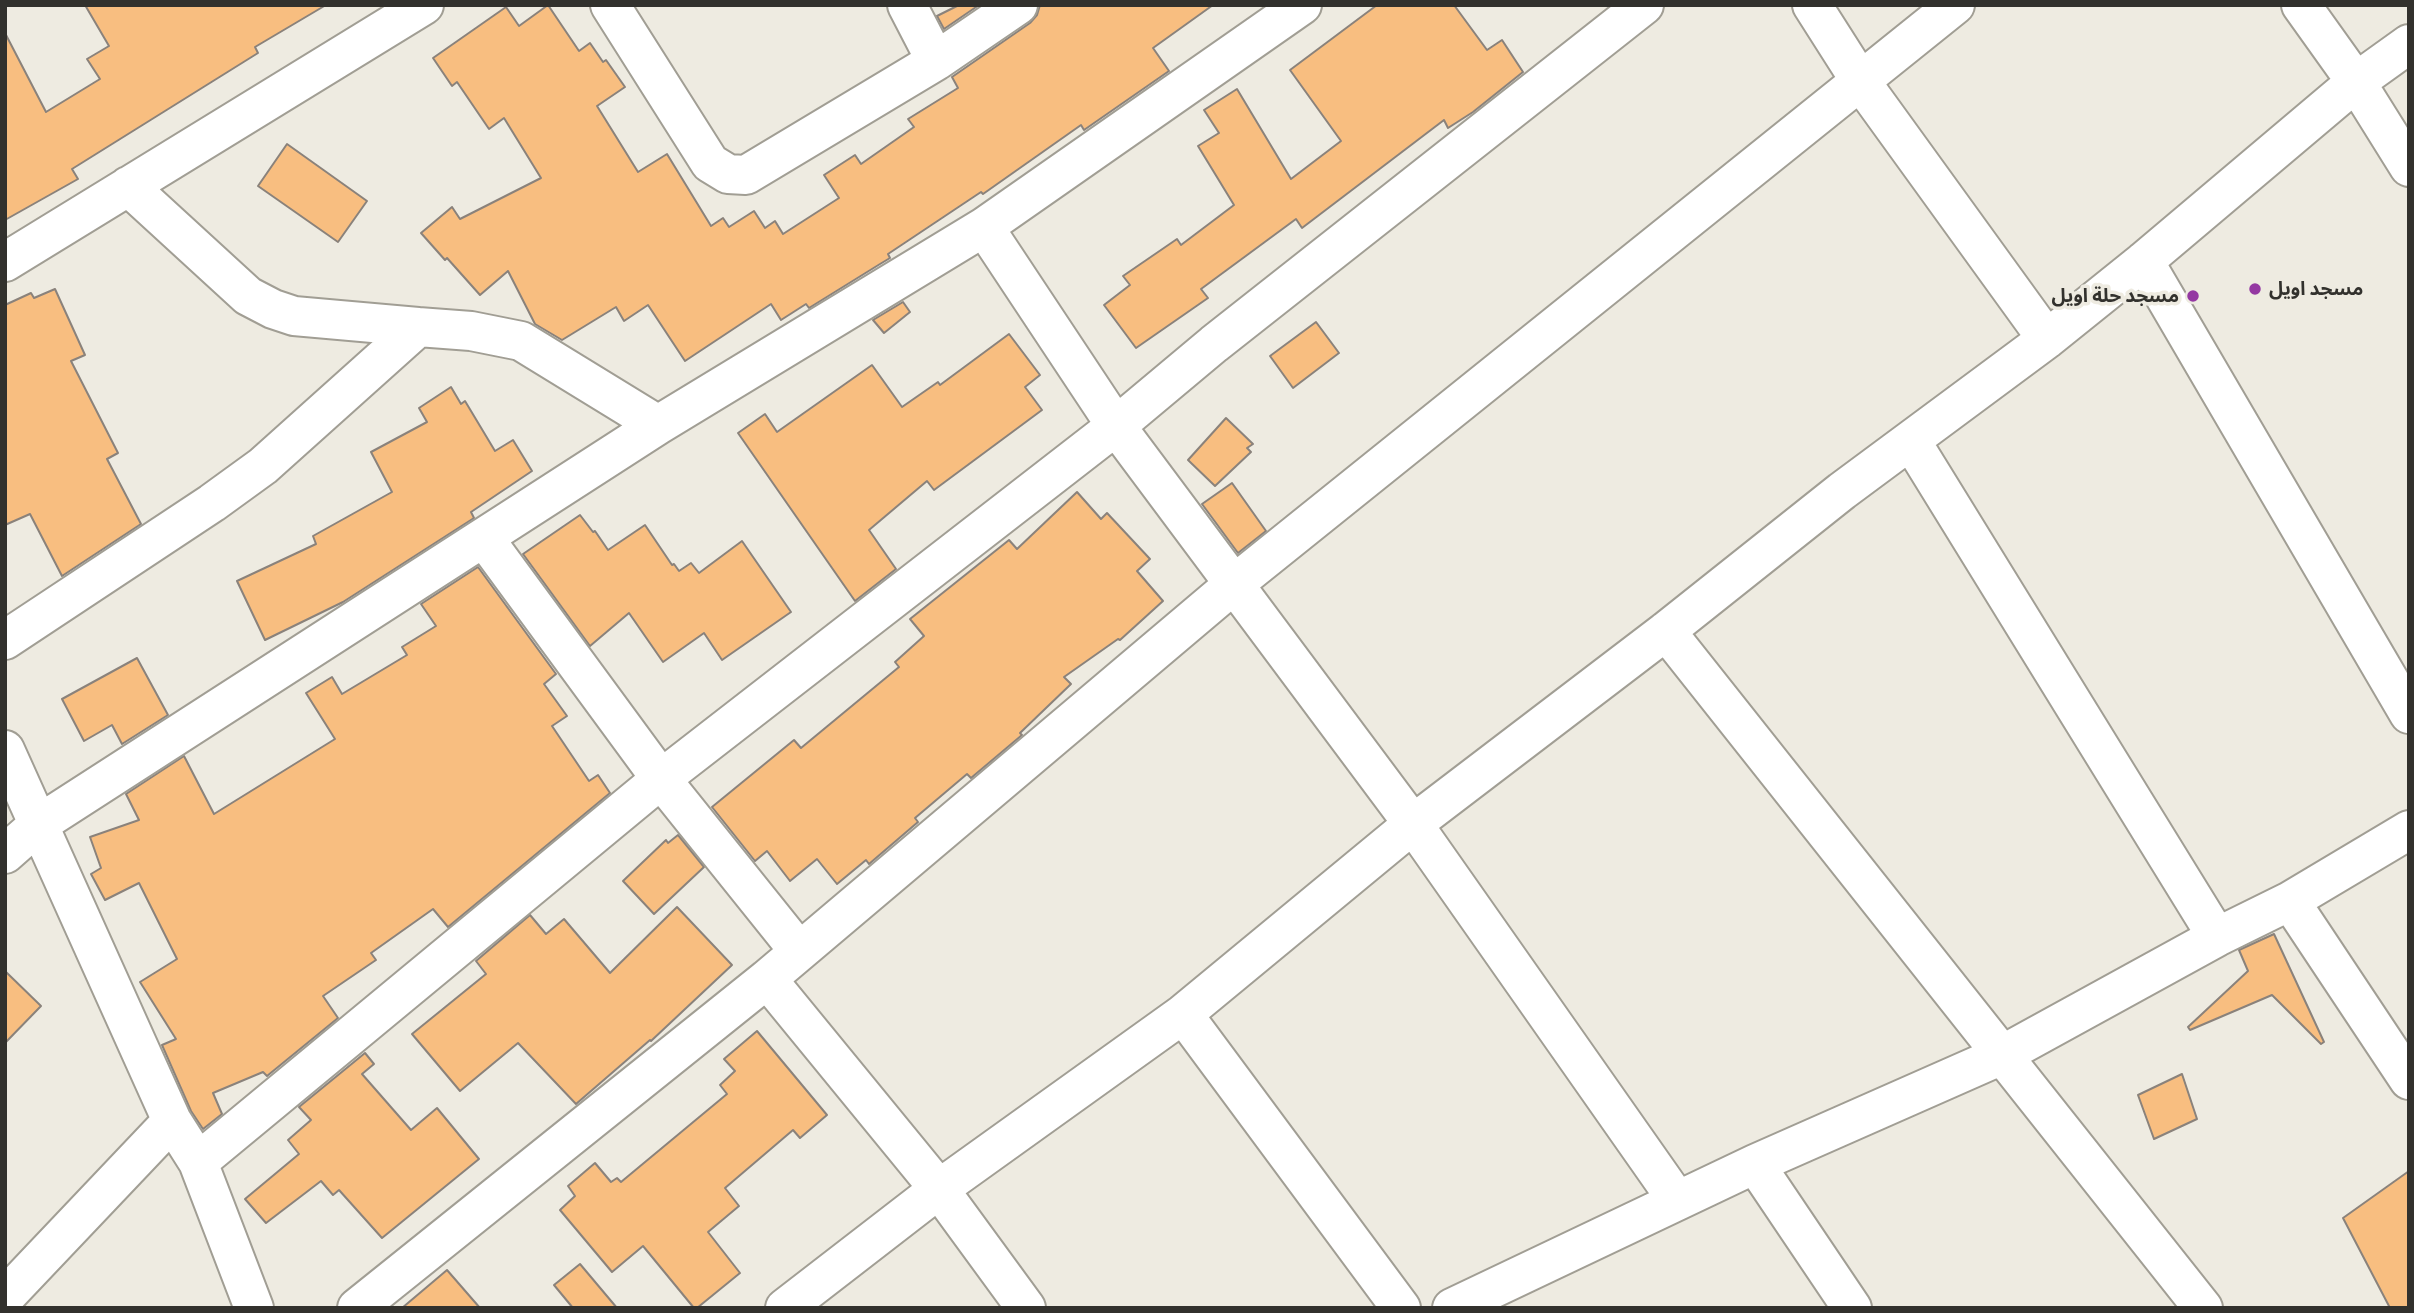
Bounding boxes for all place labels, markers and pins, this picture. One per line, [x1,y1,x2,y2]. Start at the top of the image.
place label: مسجد اويل [2269,278,2363,300]
marker: مسجد اويل [2247,281,2263,297]
place label: مسجد حلة اويل [2052,285,2179,307]
marker: مسجد حلة اويل [2185,288,2201,304]

